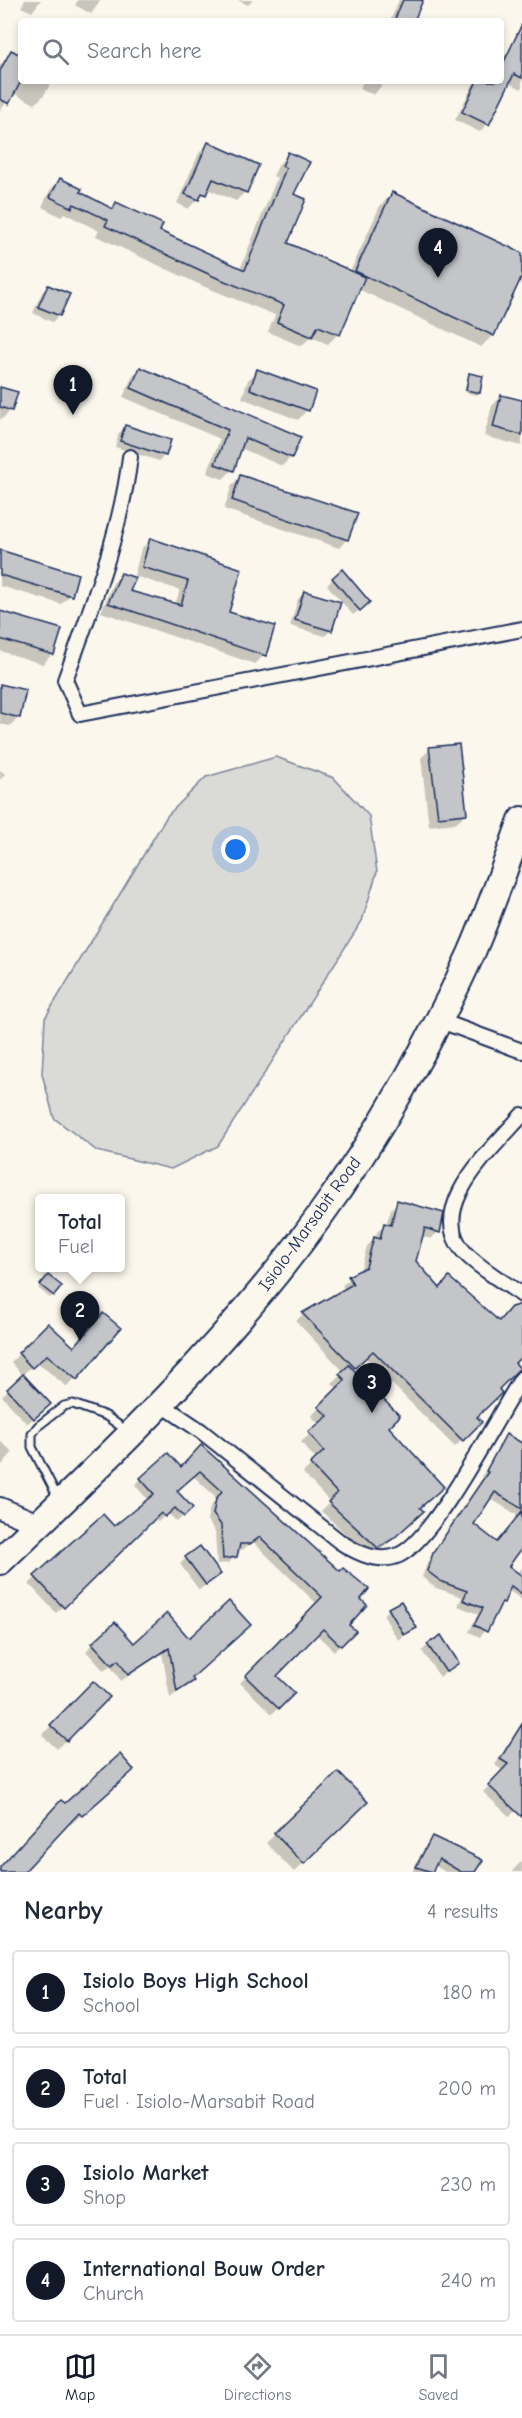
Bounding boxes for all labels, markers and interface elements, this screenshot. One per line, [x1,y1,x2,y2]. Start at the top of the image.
search box [18,18,504,84]
icon: search [39,35,72,68]
text: Search here [87,38,202,64]
pin: 4 [418,228,458,278]
pin: 1 [54,366,92,415]
your location [221,835,250,864]
street label: Isiolo-Marsabit Road [254,1153,366,1295]
popup [35,1194,125,1272]
text: Total [58,1209,102,1235]
text: Fuel [58,1235,94,1258]
pin: 2 [60,1292,100,1341]
pin: 3 [352,1364,392,1413]
text: Nearby [24,1896,103,1926]
text: 4 results [427,1900,498,1923]
text: Isiolo Boys High School [83,1968,309,1994]
text: 1 [42,1981,49,2004]
text: 180 m [442,1981,496,2004]
text: School [83,1994,140,2017]
text: Total [83,2064,127,2090]
text: 2 [41,2077,50,2100]
text: 200 m [438,2077,496,2100]
text: Fuel · Isiolo-Marsabit Road [83,2090,315,2113]
text: Isiolo Market [83,2160,209,2186]
text: 3 [41,2173,50,2196]
text: 230 m [440,2173,496,2196]
text: Shop [83,2186,126,2209]
text: International Bouw Order [83,2256,325,2282]
text: 4 [41,2269,50,2292]
text: 240 m [441,2269,496,2292]
text: Church [83,2282,144,2305]
tab: Map [64,2350,97,2404]
tab: Directions [224,2350,291,2404]
tab: Saved [418,2350,458,2404]

